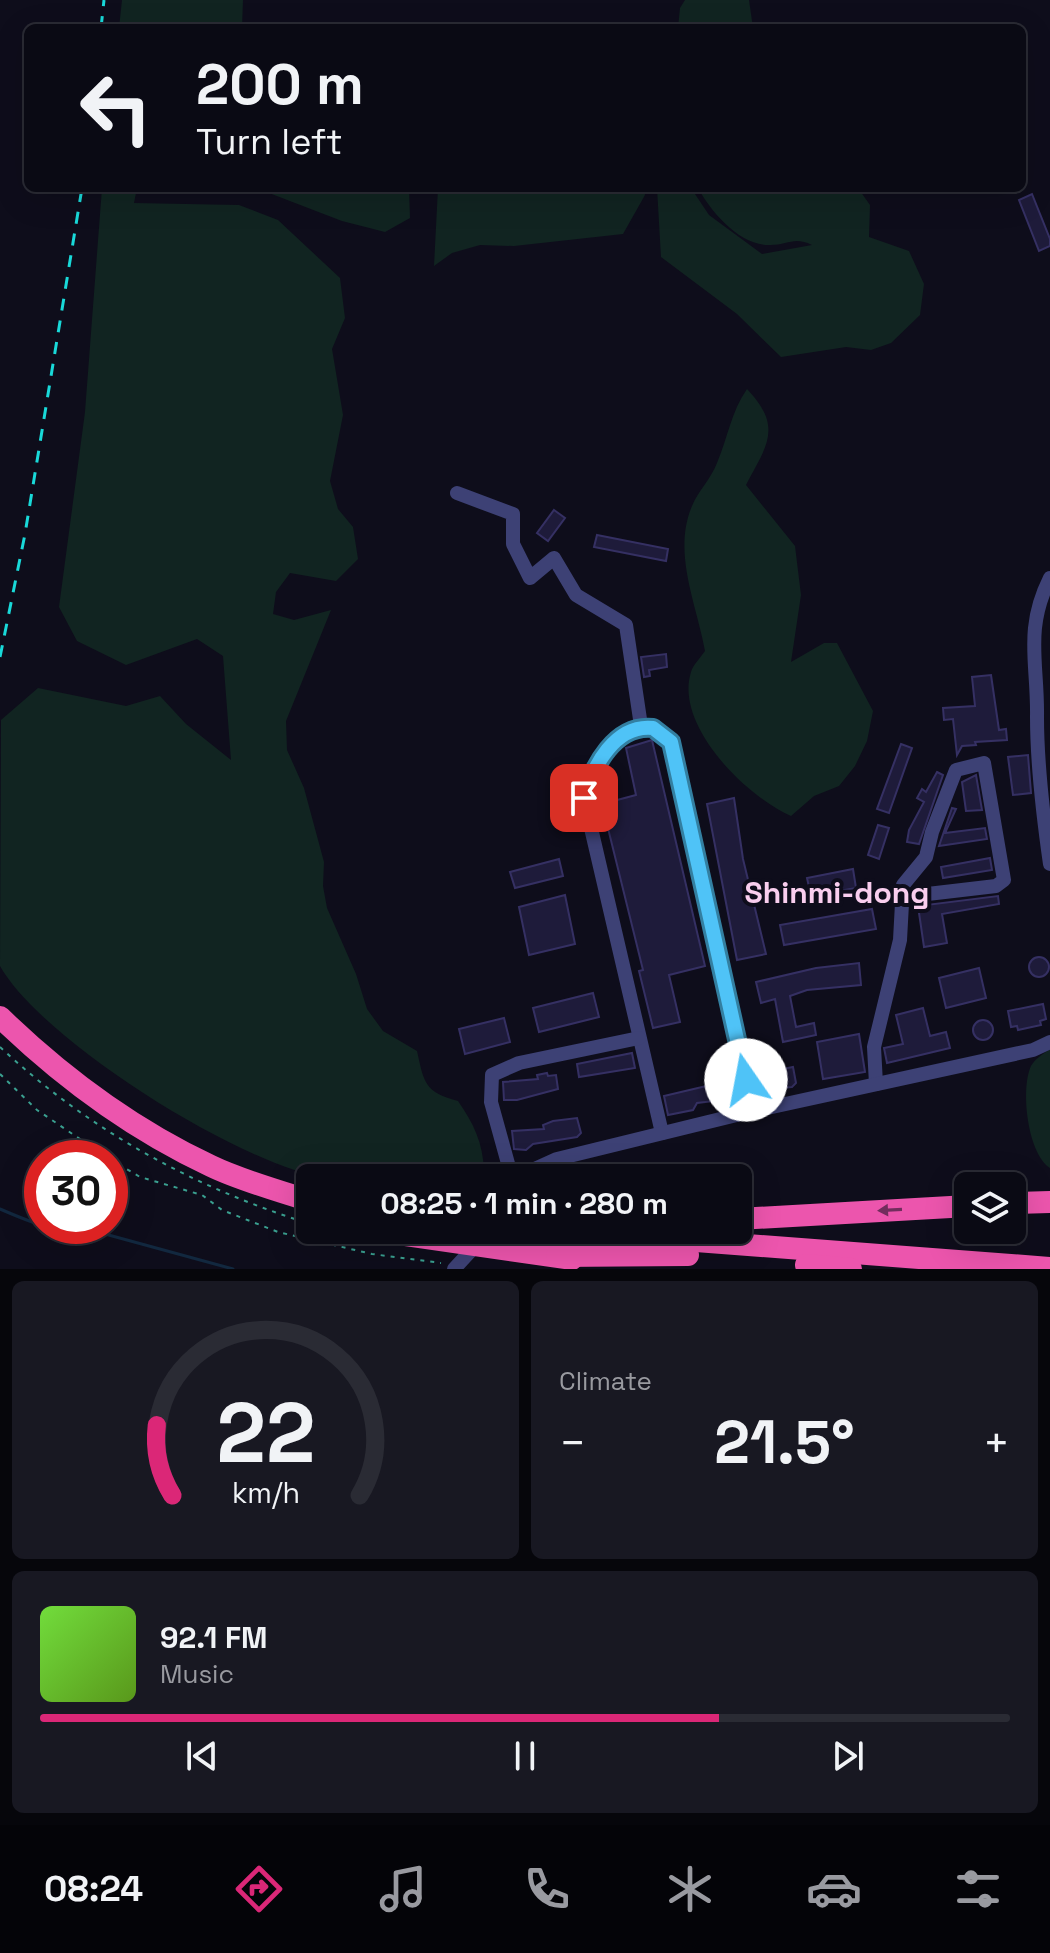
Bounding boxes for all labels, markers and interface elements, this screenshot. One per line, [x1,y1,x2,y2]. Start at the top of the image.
text: 200 m [196,49,364,120]
icon: left [64,56,168,160]
text: Turn left [196,119,343,165]
pin [550,764,618,832]
icon: arrive [562,776,606,820]
district label: Shinmi-dong [745,873,929,912]
position arrow [704,1038,788,1122]
speed limit sign: 30 [24,1140,128,1244]
map controls [954,1172,1026,1244]
button: layers [954,1172,1026,1244]
text: 08:25 · 1 min · 280 m [380,1184,668,1223]
one-way arrow [877,1204,902,1217]
text: Climate [559,1364,652,1398]
text: 22 [216,1380,315,1486]
text: 21.5° [714,1404,855,1481]
text: − [559,1415,586,1471]
text: + [983,1415,1010,1471]
text: km/h [231,1475,300,1511]
text: 92.1 FM [160,1618,267,1657]
text: Music [160,1657,234,1691]
icon: previous [180,1734,224,1778]
icon: pause [503,1734,547,1778]
icon: next [826,1734,870,1778]
icon: directions [231,1861,287,1917]
icon: music [375,1861,431,1917]
icon: phone [519,1861,575,1917]
icon: climate [662,1861,718,1917]
icon: car [806,1861,862,1917]
icon: filters [950,1861,1006,1917]
text: 08:24 [44,1866,143,1912]

